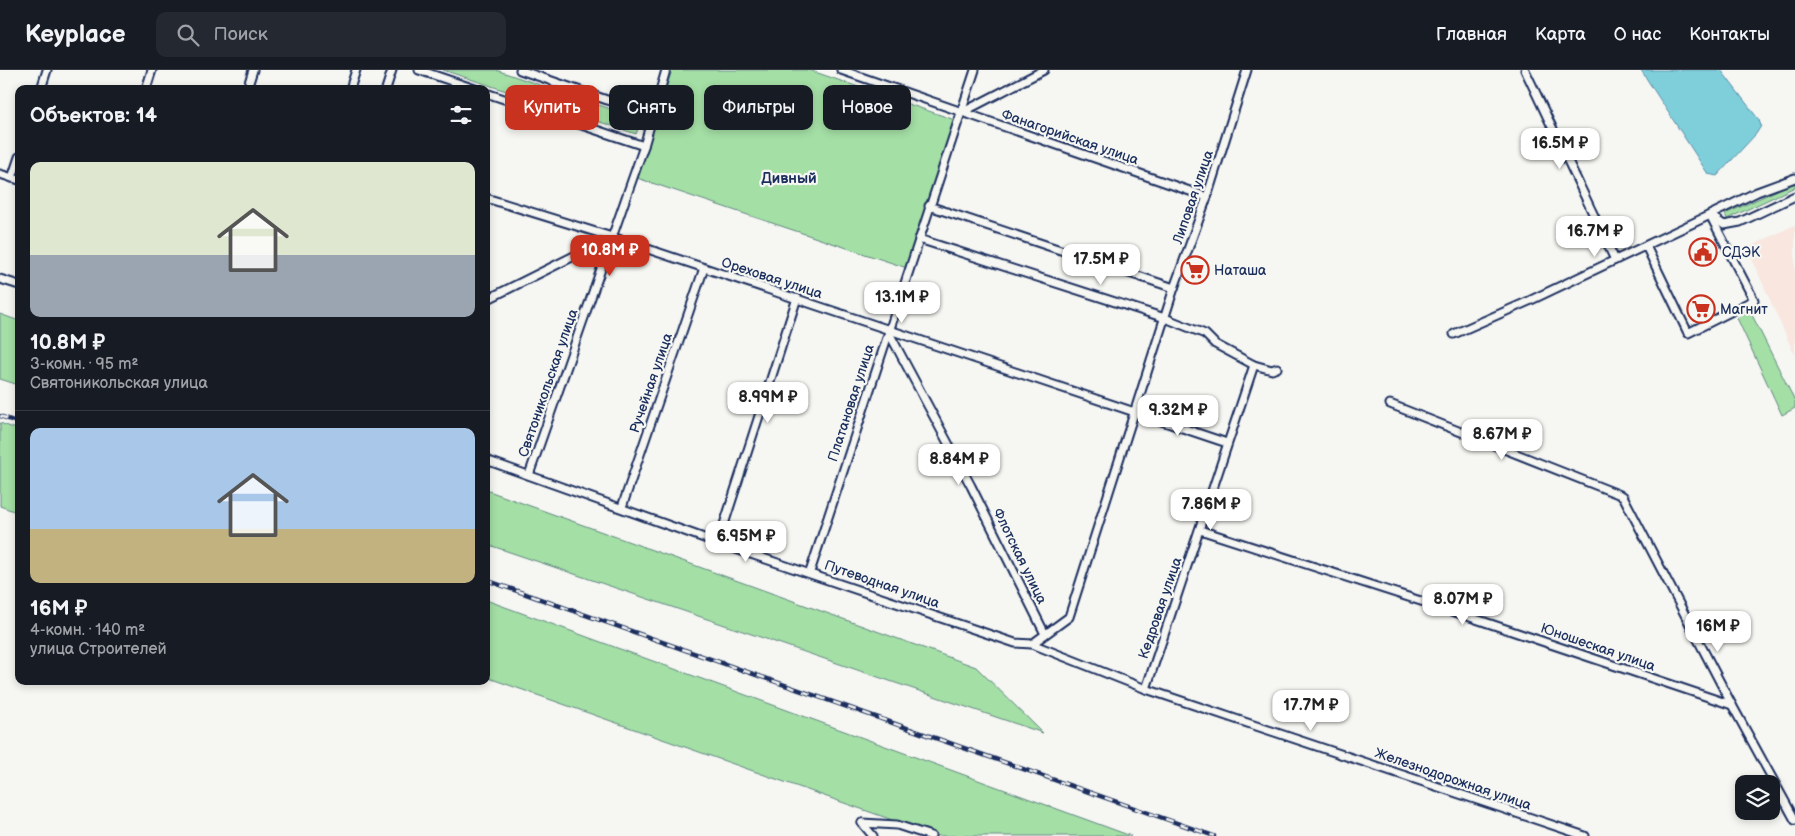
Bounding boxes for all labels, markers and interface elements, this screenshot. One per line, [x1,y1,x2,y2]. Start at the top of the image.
search box [156,12,506,57]
text: Keyplace [25,20,126,49]
icon: search [174,21,202,49]
text: Поиск [214,23,268,46]
text: Главная [1436,24,1507,45]
text: Карта [1535,24,1586,45]
text: О нас [1614,24,1661,45]
text: Контакты [1689,24,1770,45]
chip: Купить [505,85,599,130]
chip: Снять [609,85,694,130]
chip: Фильтры [704,85,813,130]
chip: Новое [823,85,911,130]
icon: filters [447,101,475,129]
text: Объектов: 14 [30,103,157,128]
street label: Фанагорийская улица [999,106,1142,169]
pin: 16.5M ₽ [1514,128,1606,170]
text: 16.5M ₽ [1532,134,1588,153]
street label: Липовая улица [1169,147,1217,247]
district label: Дивный [761,169,817,188]
icon: home [208,195,298,285]
pin: 16.7M ₽ [1549,216,1641,258]
text: 16.7M ₽ [1567,222,1623,241]
pin: 10.8M ₽ [564,234,656,277]
public building icon: СДЭК [1688,237,1718,267]
text: 10.8M ₽ [581,241,639,260]
pin: 17.5M ₽ [1055,244,1147,286]
place label: СДЭК [1722,244,1761,261]
text: 17.5M ₽ [1073,250,1129,269]
street label: Ореховая улица [719,254,825,303]
supermarket icon: Наташа [1180,255,1210,285]
place label: Наташа [1214,262,1267,279]
pin: 13.1M ₽ [856,282,948,324]
text: 13.1M ₽ [875,288,929,307]
supermarket icon: Магнит [1686,294,1716,324]
place label: Магнит [1720,301,1768,318]
street label: Святоникольская улица [515,306,582,459]
text: 10.8M ₽ [30,330,105,355]
street label: Ручейная улица [626,330,676,435]
street label: Платановая улица [824,342,878,464]
text: 3-комн. · 95 m² [30,355,138,374]
text: Святоникольская улица [30,374,208,393]
pin: 8.99M ₽ [722,382,814,424]
text: 8.99M ₽ [738,388,798,407]
pin: 9.32M ₽ [1132,394,1224,437]
text: 9.32M ₽ [1148,401,1208,420]
pin: 8.67M ₽ [1456,418,1548,461]
text: 8.67M ₽ [1472,425,1532,444]
pin: 8.84M ₽ [913,444,1005,486]
text: 8.84M ₽ [929,450,989,469]
icon: home [208,460,298,550]
pin: 7.86M ₽ [1165,488,1257,531]
text: 7.86M ₽ [1181,495,1241,514]
street label: Флотская улица [989,505,1051,607]
pin: 6.95M ₽ [700,520,792,563]
text: 6.95M ₽ [716,527,776,546]
street label: Кедровая улица [1135,554,1186,661]
street label: Путеводная улица [822,556,942,612]
pin: 8.07M ₽ [1417,584,1509,626]
text: 8.07M ₽ [1433,590,1493,609]
text: 16M ₽ [30,596,88,621]
pin: 16M ₽ [1683,610,1753,653]
text: 16M ₽ [1696,617,1740,636]
street label: Юношеская улица [1538,619,1658,675]
text: 4-комн. · 140 m² [30,621,145,640]
text: улица Строителей [30,640,167,659]
pin: 17.7M ₽ [1265,690,1357,732]
text: 17.7M ₽ [1283,696,1339,715]
street label: Железнодорожная улица [1373,744,1534,814]
map controls [1735,775,1780,820]
button: layers [1735,775,1780,820]

